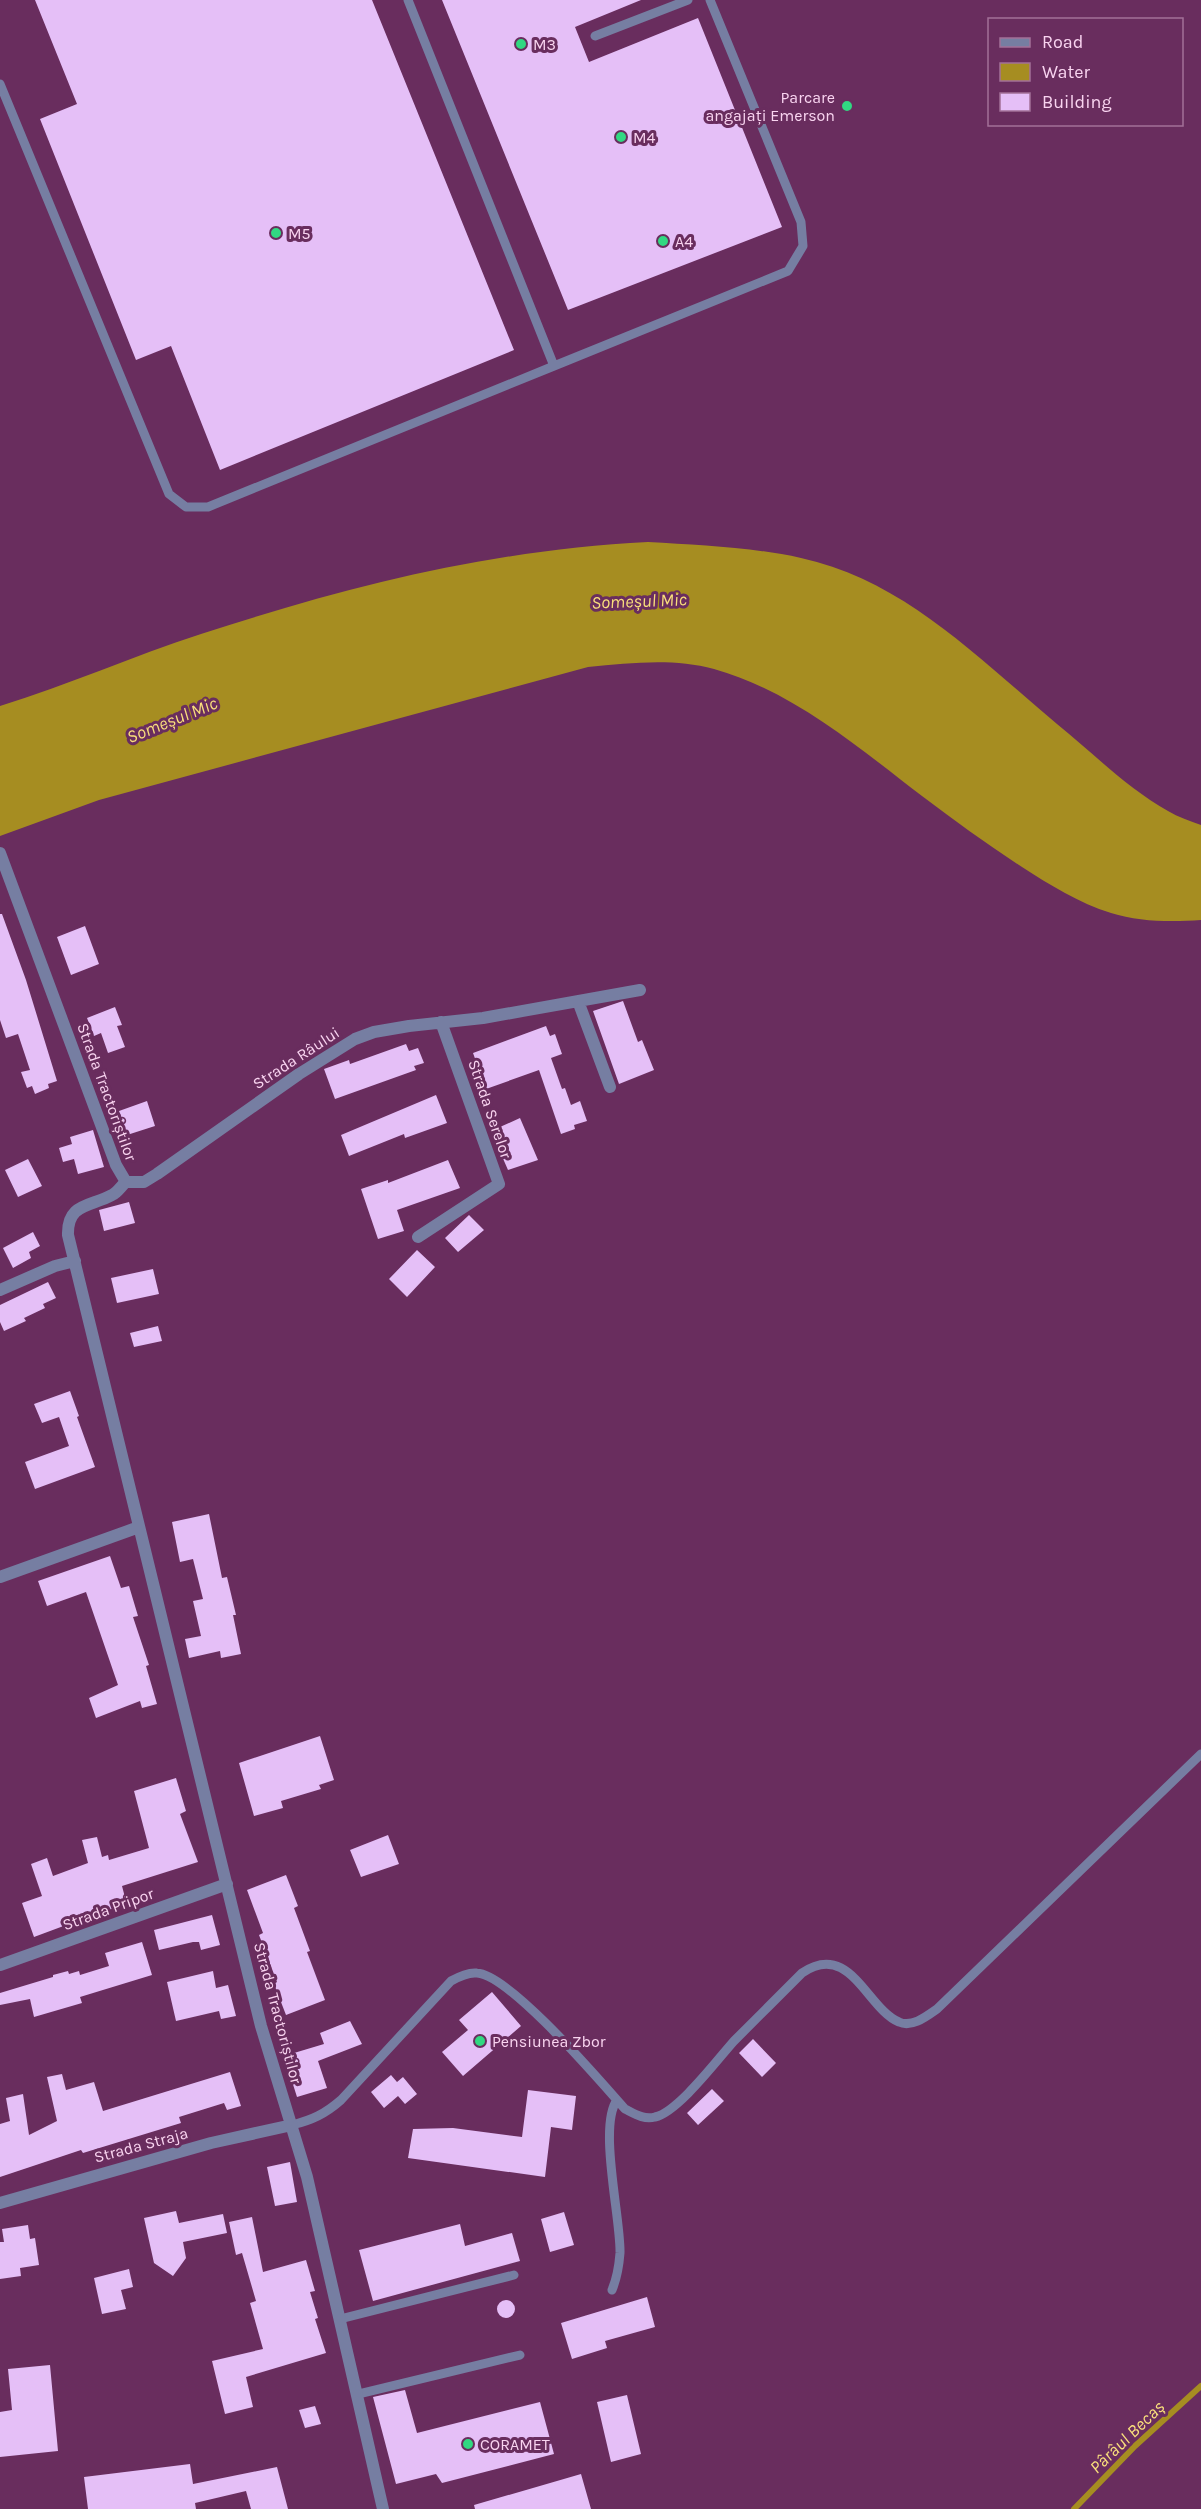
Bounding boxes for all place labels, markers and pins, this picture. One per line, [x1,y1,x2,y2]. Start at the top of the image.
place label: M3 [533,35,556,54]
marker: M3 [514,37,528,51]
place label: Parcare angajați Emerson [706,88,835,125]
marker: Parcare angajați Emerson [840,99,854,113]
place label: M4 [633,128,656,147]
marker: M4 [614,130,628,144]
place label: M5 [288,224,311,243]
marker: M5 [269,226,283,240]
place label: A4 [675,232,693,251]
marker: A4 [656,234,670,248]
place label: Pensiunea Zbor [492,2032,606,2051]
marker: Pensiunea Zbor [473,2034,487,2048]
place label: CORAMET [480,2435,550,2454]
marker: CORAMET [461,2437,475,2451]

